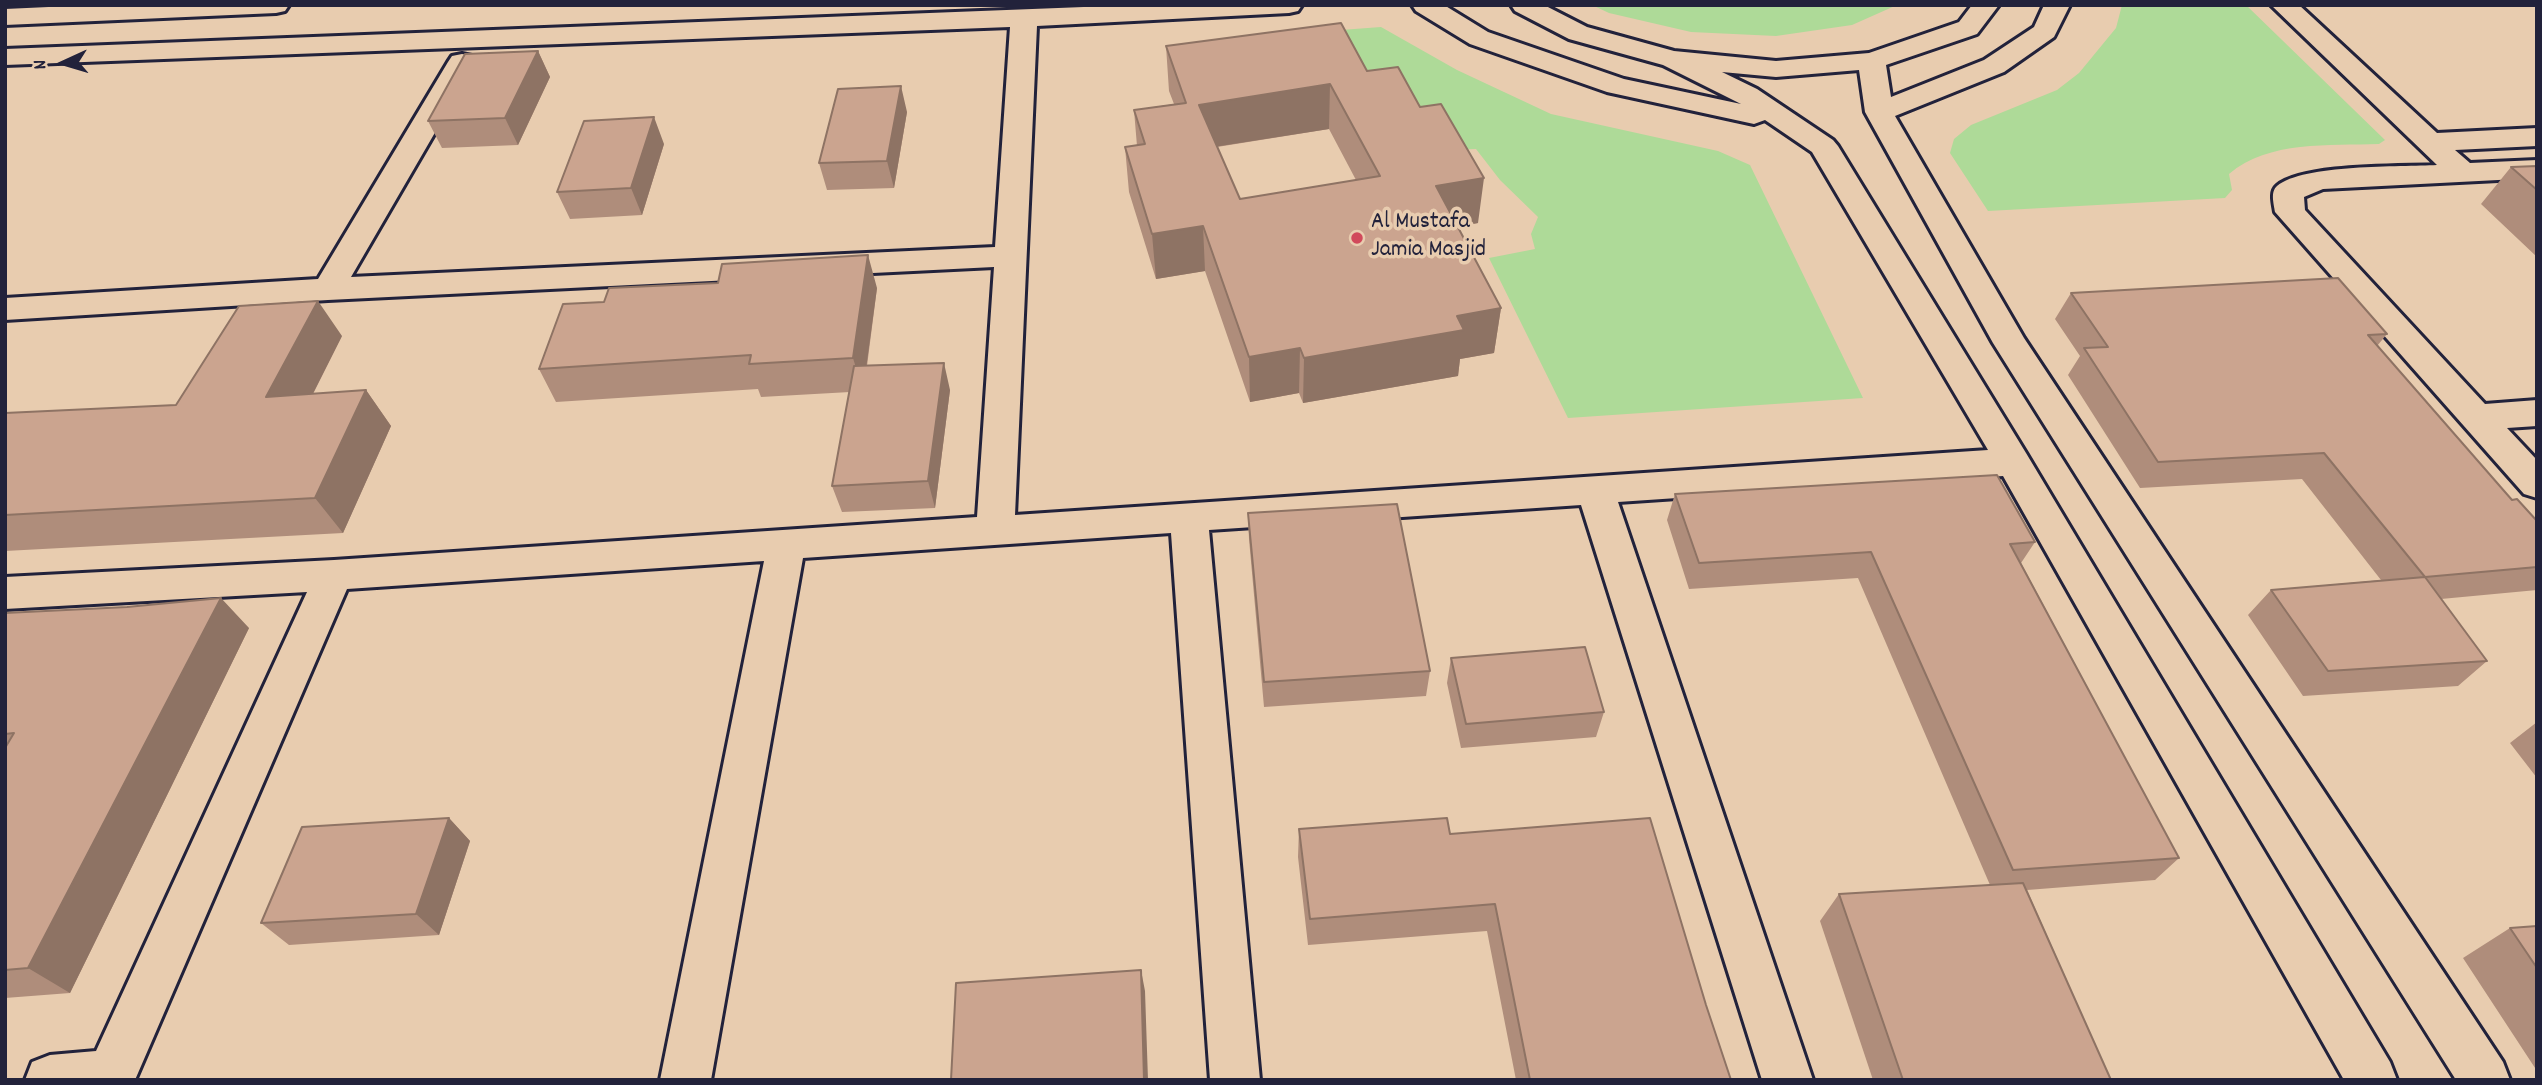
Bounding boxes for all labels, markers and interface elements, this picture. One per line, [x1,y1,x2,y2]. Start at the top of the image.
north arrow [28,28,98,98]
text: N [28,59,55,70]
place label: Al Mustafa Jamia Masjid [1371,210,1486,266]
marker: Al Mustafa Jamia Masjid [1349,230,1365,246]

